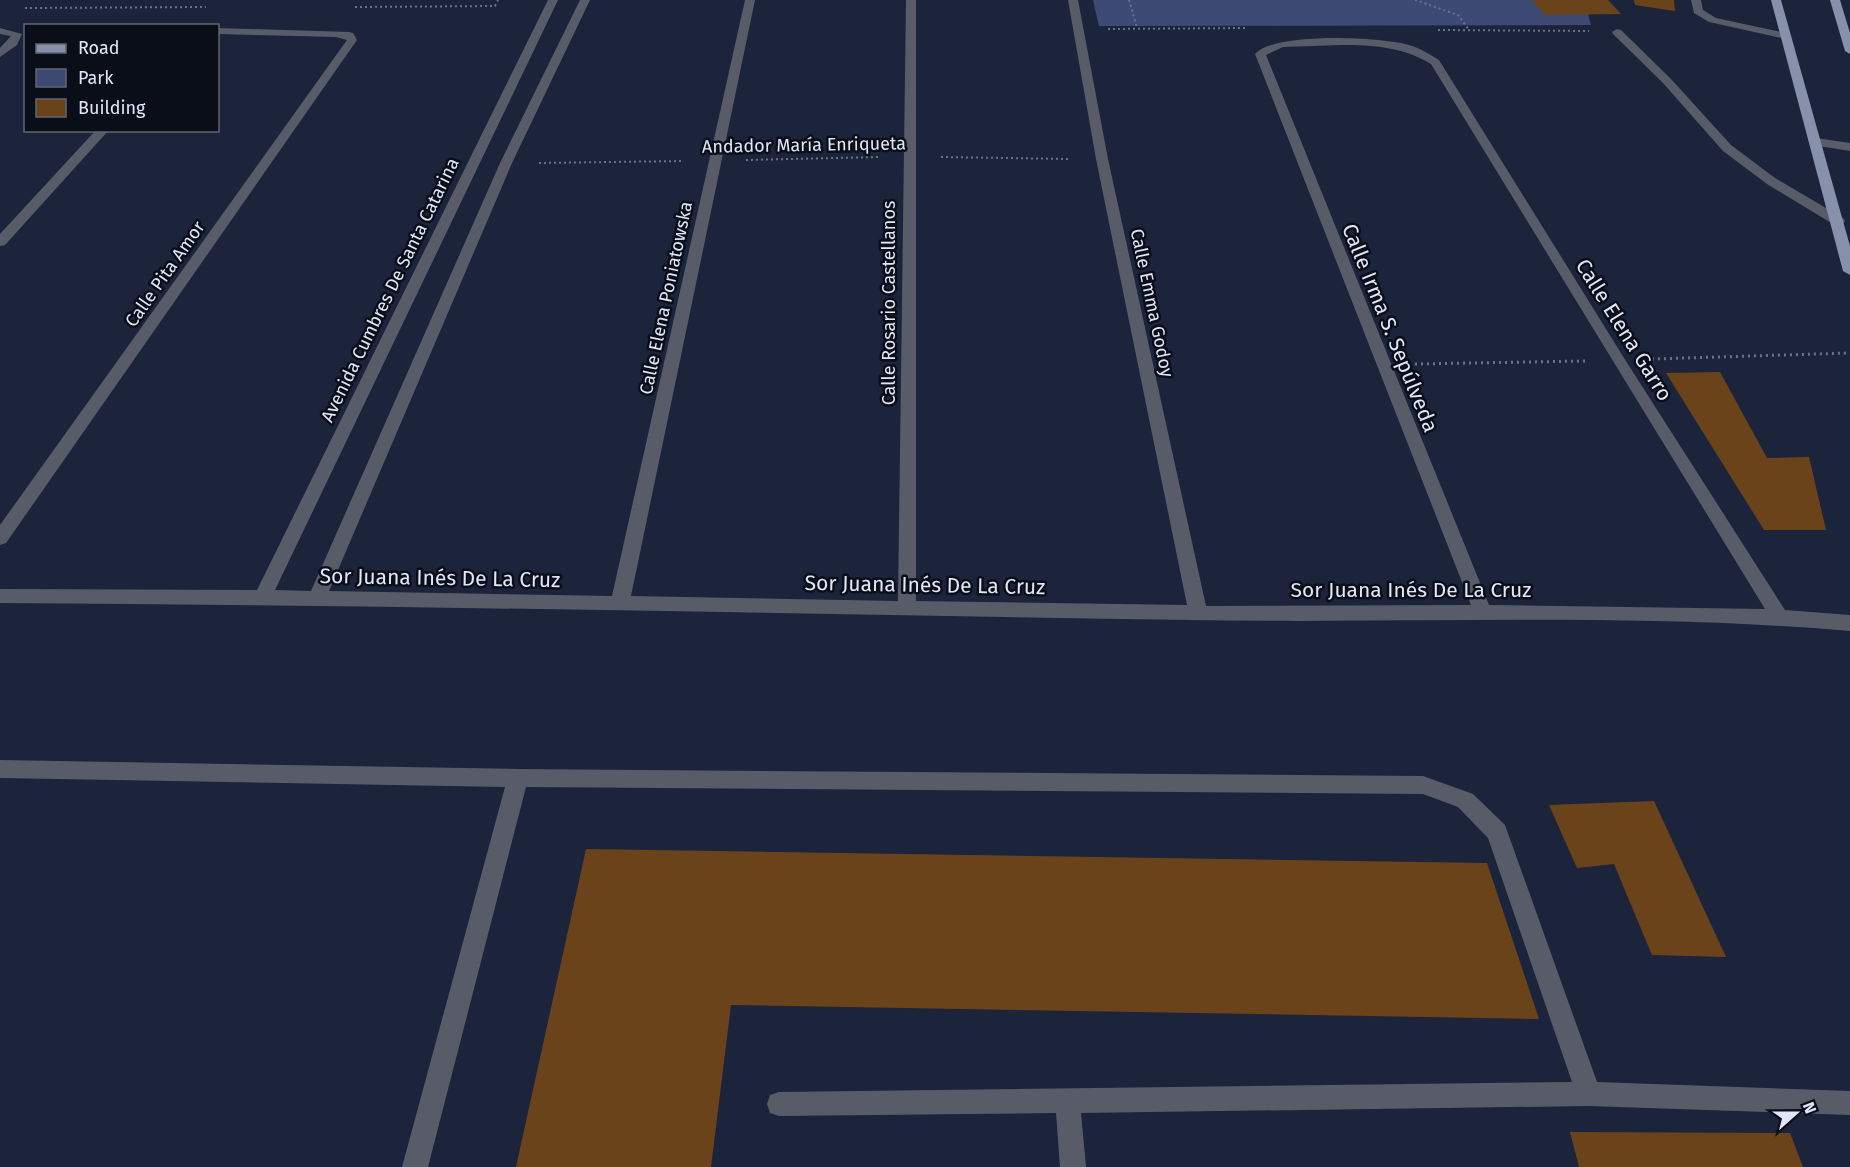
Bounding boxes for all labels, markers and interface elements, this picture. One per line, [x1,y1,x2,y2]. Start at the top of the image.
legend [24,24,219,132]
text: Road [78,37,120,59]
text: Park [78,67,114,89]
text: Building [78,97,146,119]
street label: Andador María Enriqueta [702,132,906,158]
street label: Avenida Cumbres De Santa Catarina [316,154,464,426]
street label: Calle Elena Poniatowska [635,199,697,397]
street label: Calle Rosario Castellanos [878,201,900,405]
street label: Calle Pita Amor [120,217,210,331]
street label: Calle Irma S. Sepúlveda [1336,220,1444,436]
street label: Calle Emma Godoy [1126,227,1179,379]
street label: Calle Elena Garro [1570,254,1678,406]
street label: Sor Juana Inés De La Cruz [319,563,561,593]
street label: Sor Juana Inés De La Cruz [804,570,1046,600]
street label: Sor Juana Inés De La Cruz [1291,577,1531,603]
north arrow [1766,1083,1826,1143]
text: N [1799,1099,1820,1116]

